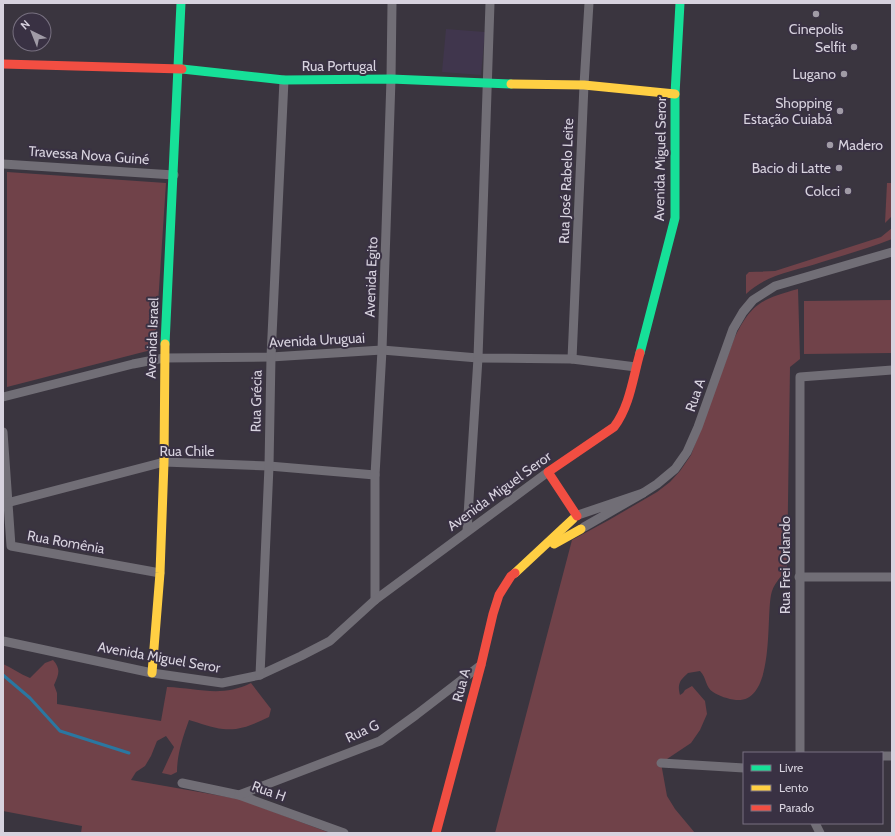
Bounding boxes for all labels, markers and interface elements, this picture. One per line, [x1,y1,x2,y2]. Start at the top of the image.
marker: Cinepolis [811,9,821,19]
north arrow [12,12,52,52]
text: N [18,17,33,32]
place label: Cinepolis [789,20,843,38]
place label: Selfit [815,38,846,56]
marker: Selfit [849,42,859,52]
street label: Rua Portugal [302,57,377,75]
place label: Lugano [793,65,836,83]
marker: Lugano [839,69,849,79]
place label: Shopping Estação Cuiabá [743,94,833,128]
street label: Avenida Miguel Seror [650,96,670,221]
marker: Shopping Estação Cuiabá [835,106,845,116]
street label: Rua José Rabelo Leite [555,118,577,244]
place label: Madero [838,136,883,154]
marker: Madero [825,140,835,150]
street label: Travessa Nova Guiné [28,142,150,168]
place label: Bacio di Latte [752,159,831,177]
marker: Bacio di Latte [834,163,844,173]
place label: Colcci [805,182,840,200]
marker: Colcci [843,186,853,196]
street label: Avenida Egito [361,236,381,318]
street label: Avenida Israel [142,296,162,379]
street label: Avenida Uruguai [269,328,366,352]
street label: Rua Grécia [246,369,266,432]
street label: Rua A [681,376,709,414]
street label: Rua Chile [159,442,215,460]
street label: Avenida Miguel Seror [443,447,555,535]
street label: Rua Frei Orlando [776,516,794,614]
street label: Rua Romênia [26,526,106,558]
street label: Avenida Miguel Seror [96,637,222,677]
street label: Rua A [448,666,474,704]
street label: Rua G [342,715,382,747]
legend [743,752,883,824]
text: Livre [779,760,803,775]
street label: Rua H [249,776,289,806]
text: Lento [779,780,809,795]
text: Parado [779,800,815,815]

